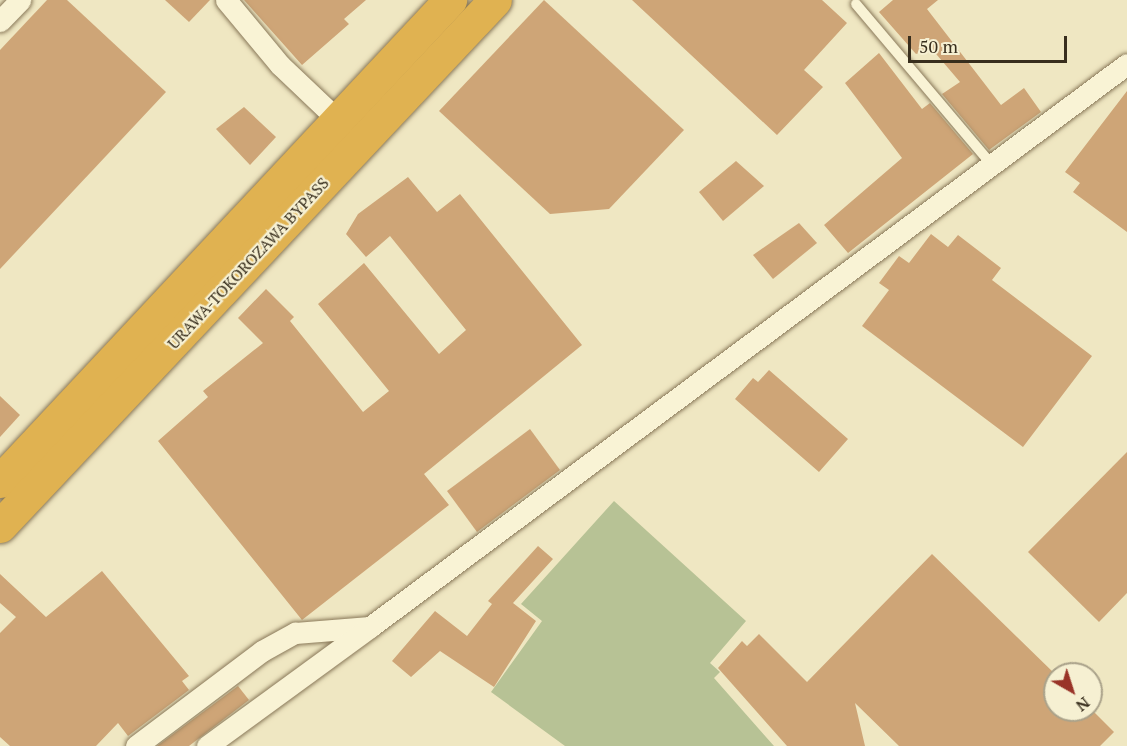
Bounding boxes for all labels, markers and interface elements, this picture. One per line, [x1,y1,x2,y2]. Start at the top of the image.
scale bar [911,24,1070,62]
text: 50 m [919,34,958,58]
street label: URAWA-TOKOROZAWA BYPASS [163,173,333,353]
north arrow [1043,662,1103,722]
text: N [1071,692,1095,717]

